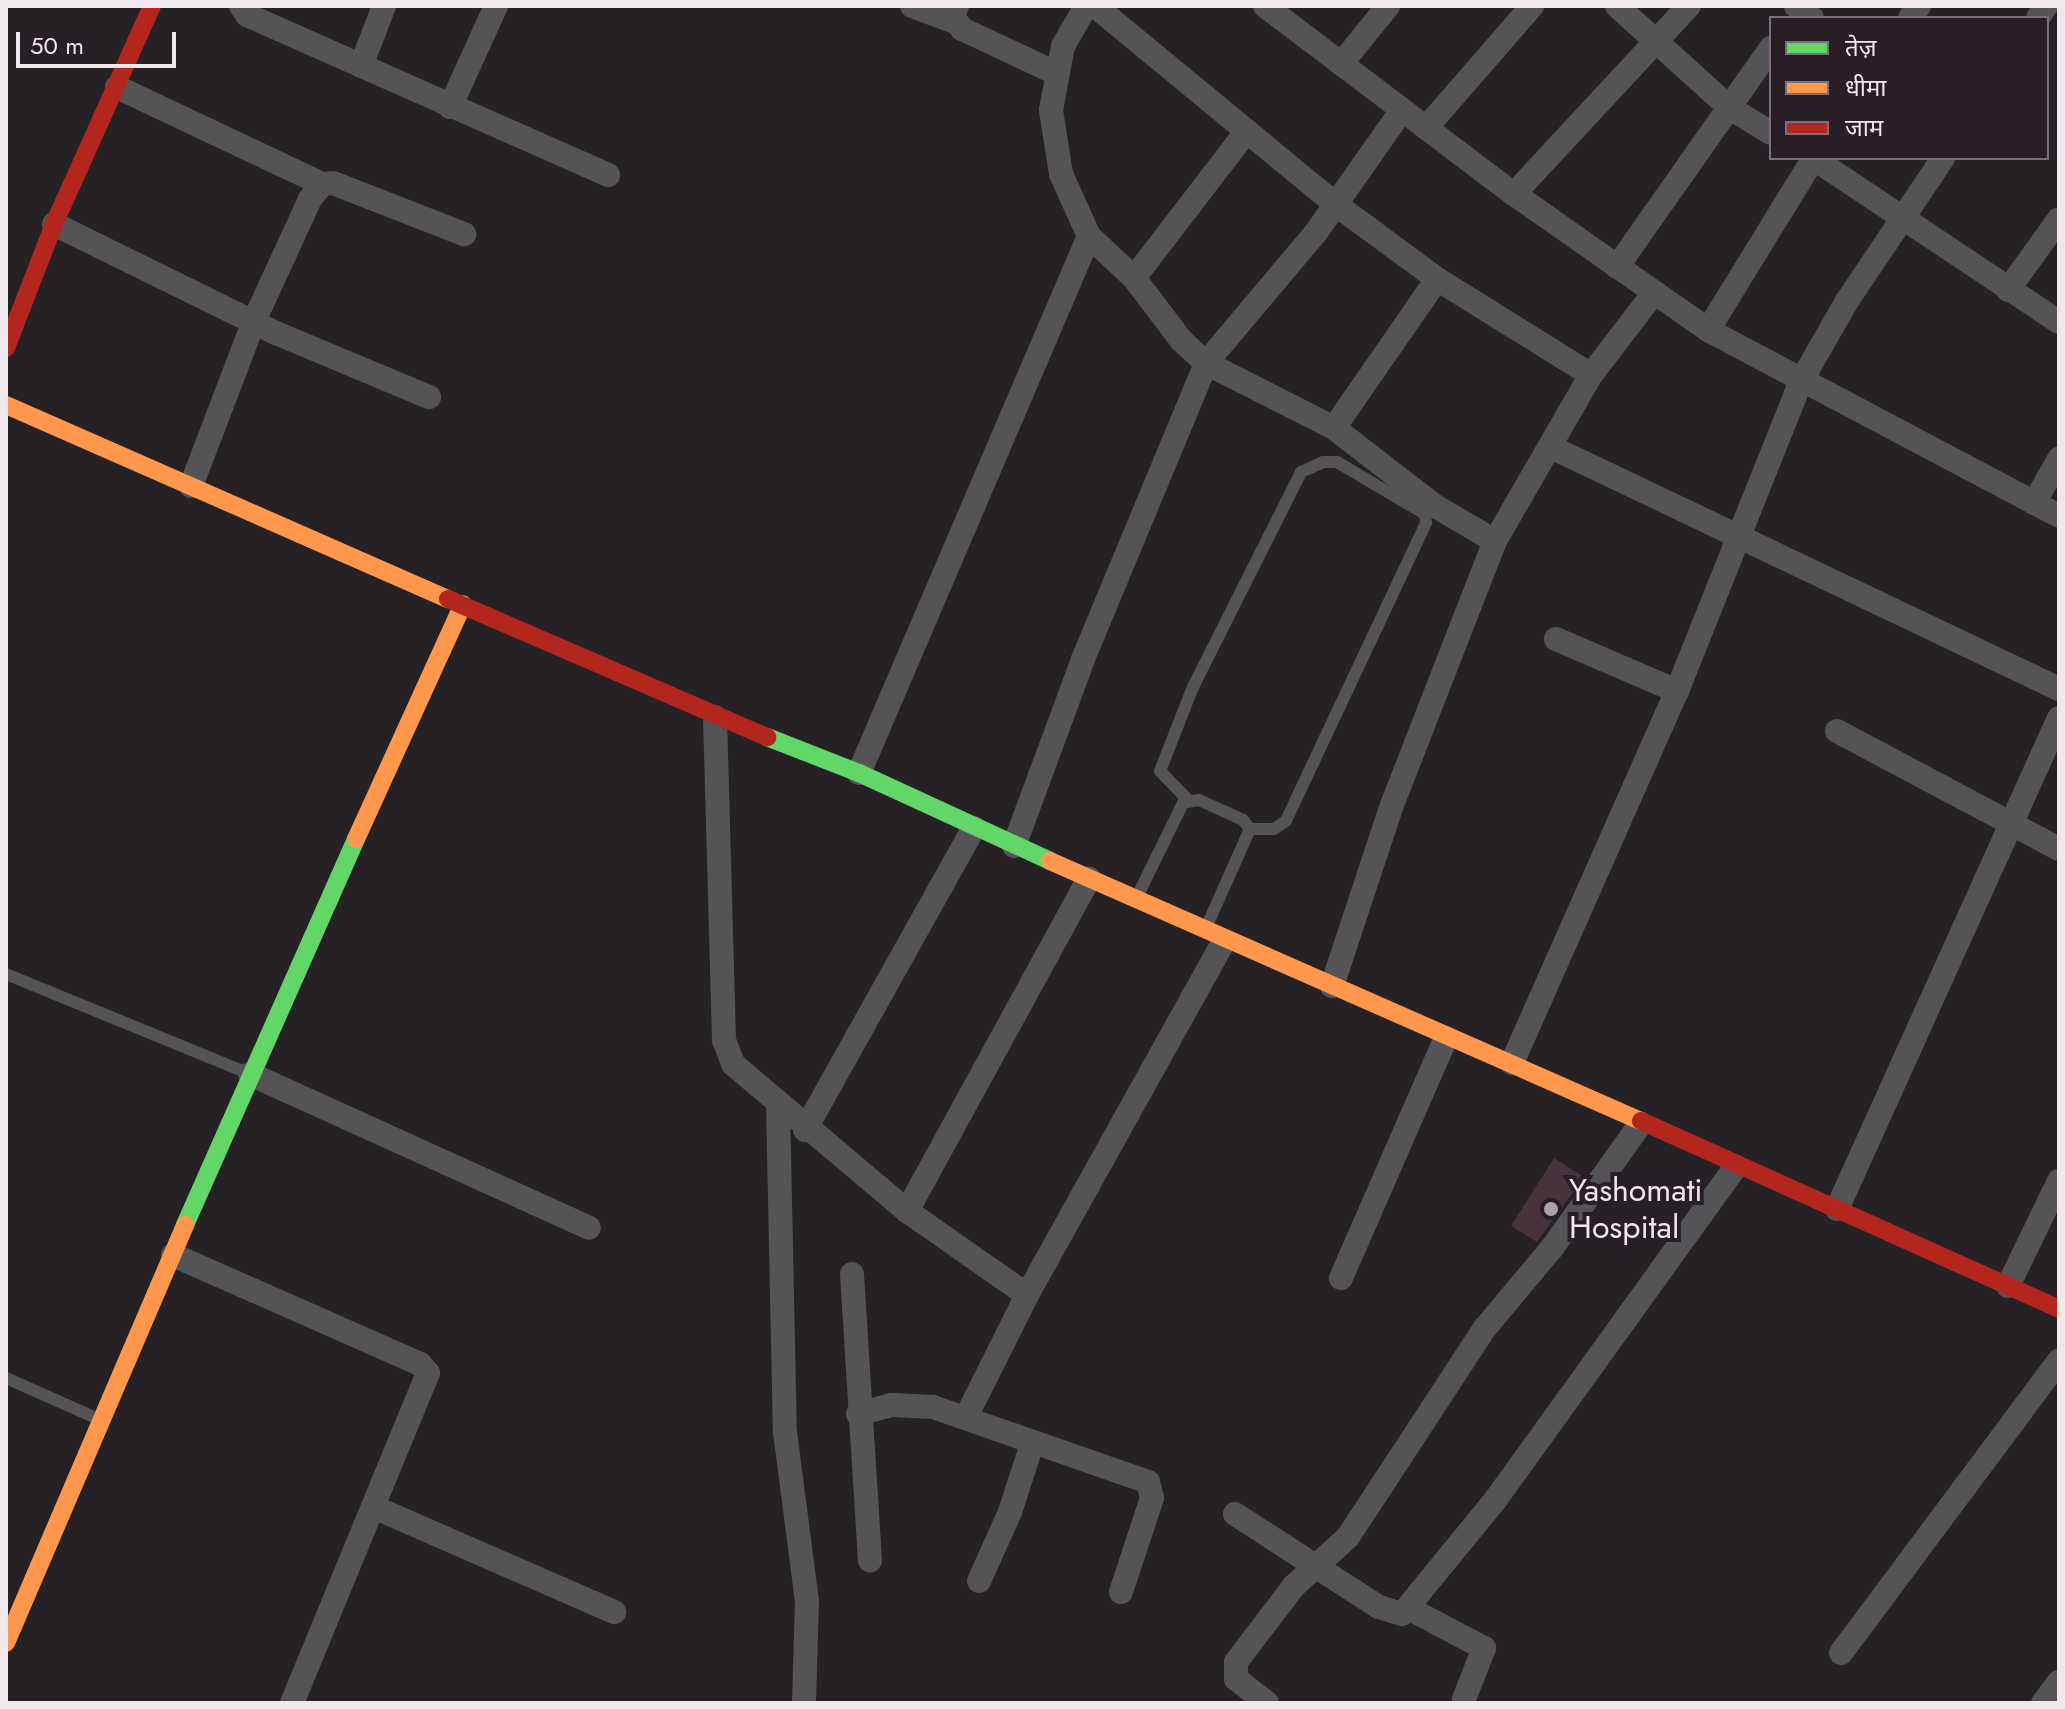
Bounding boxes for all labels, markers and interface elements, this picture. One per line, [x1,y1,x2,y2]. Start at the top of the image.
scale bar [20,16,180,66]
legend [1769,16,2049,160]
text: 50 m [30,28,84,63]
text: तेज़ [1845,30,1877,65]
text: धीमा [1845,70,1887,105]
text: जाम [1845,110,1883,145]
place label: Yashomati Hospital [1569,1172,1703,1247]
marker: Yashomati Hospital [1540,1198,1562,1220]

